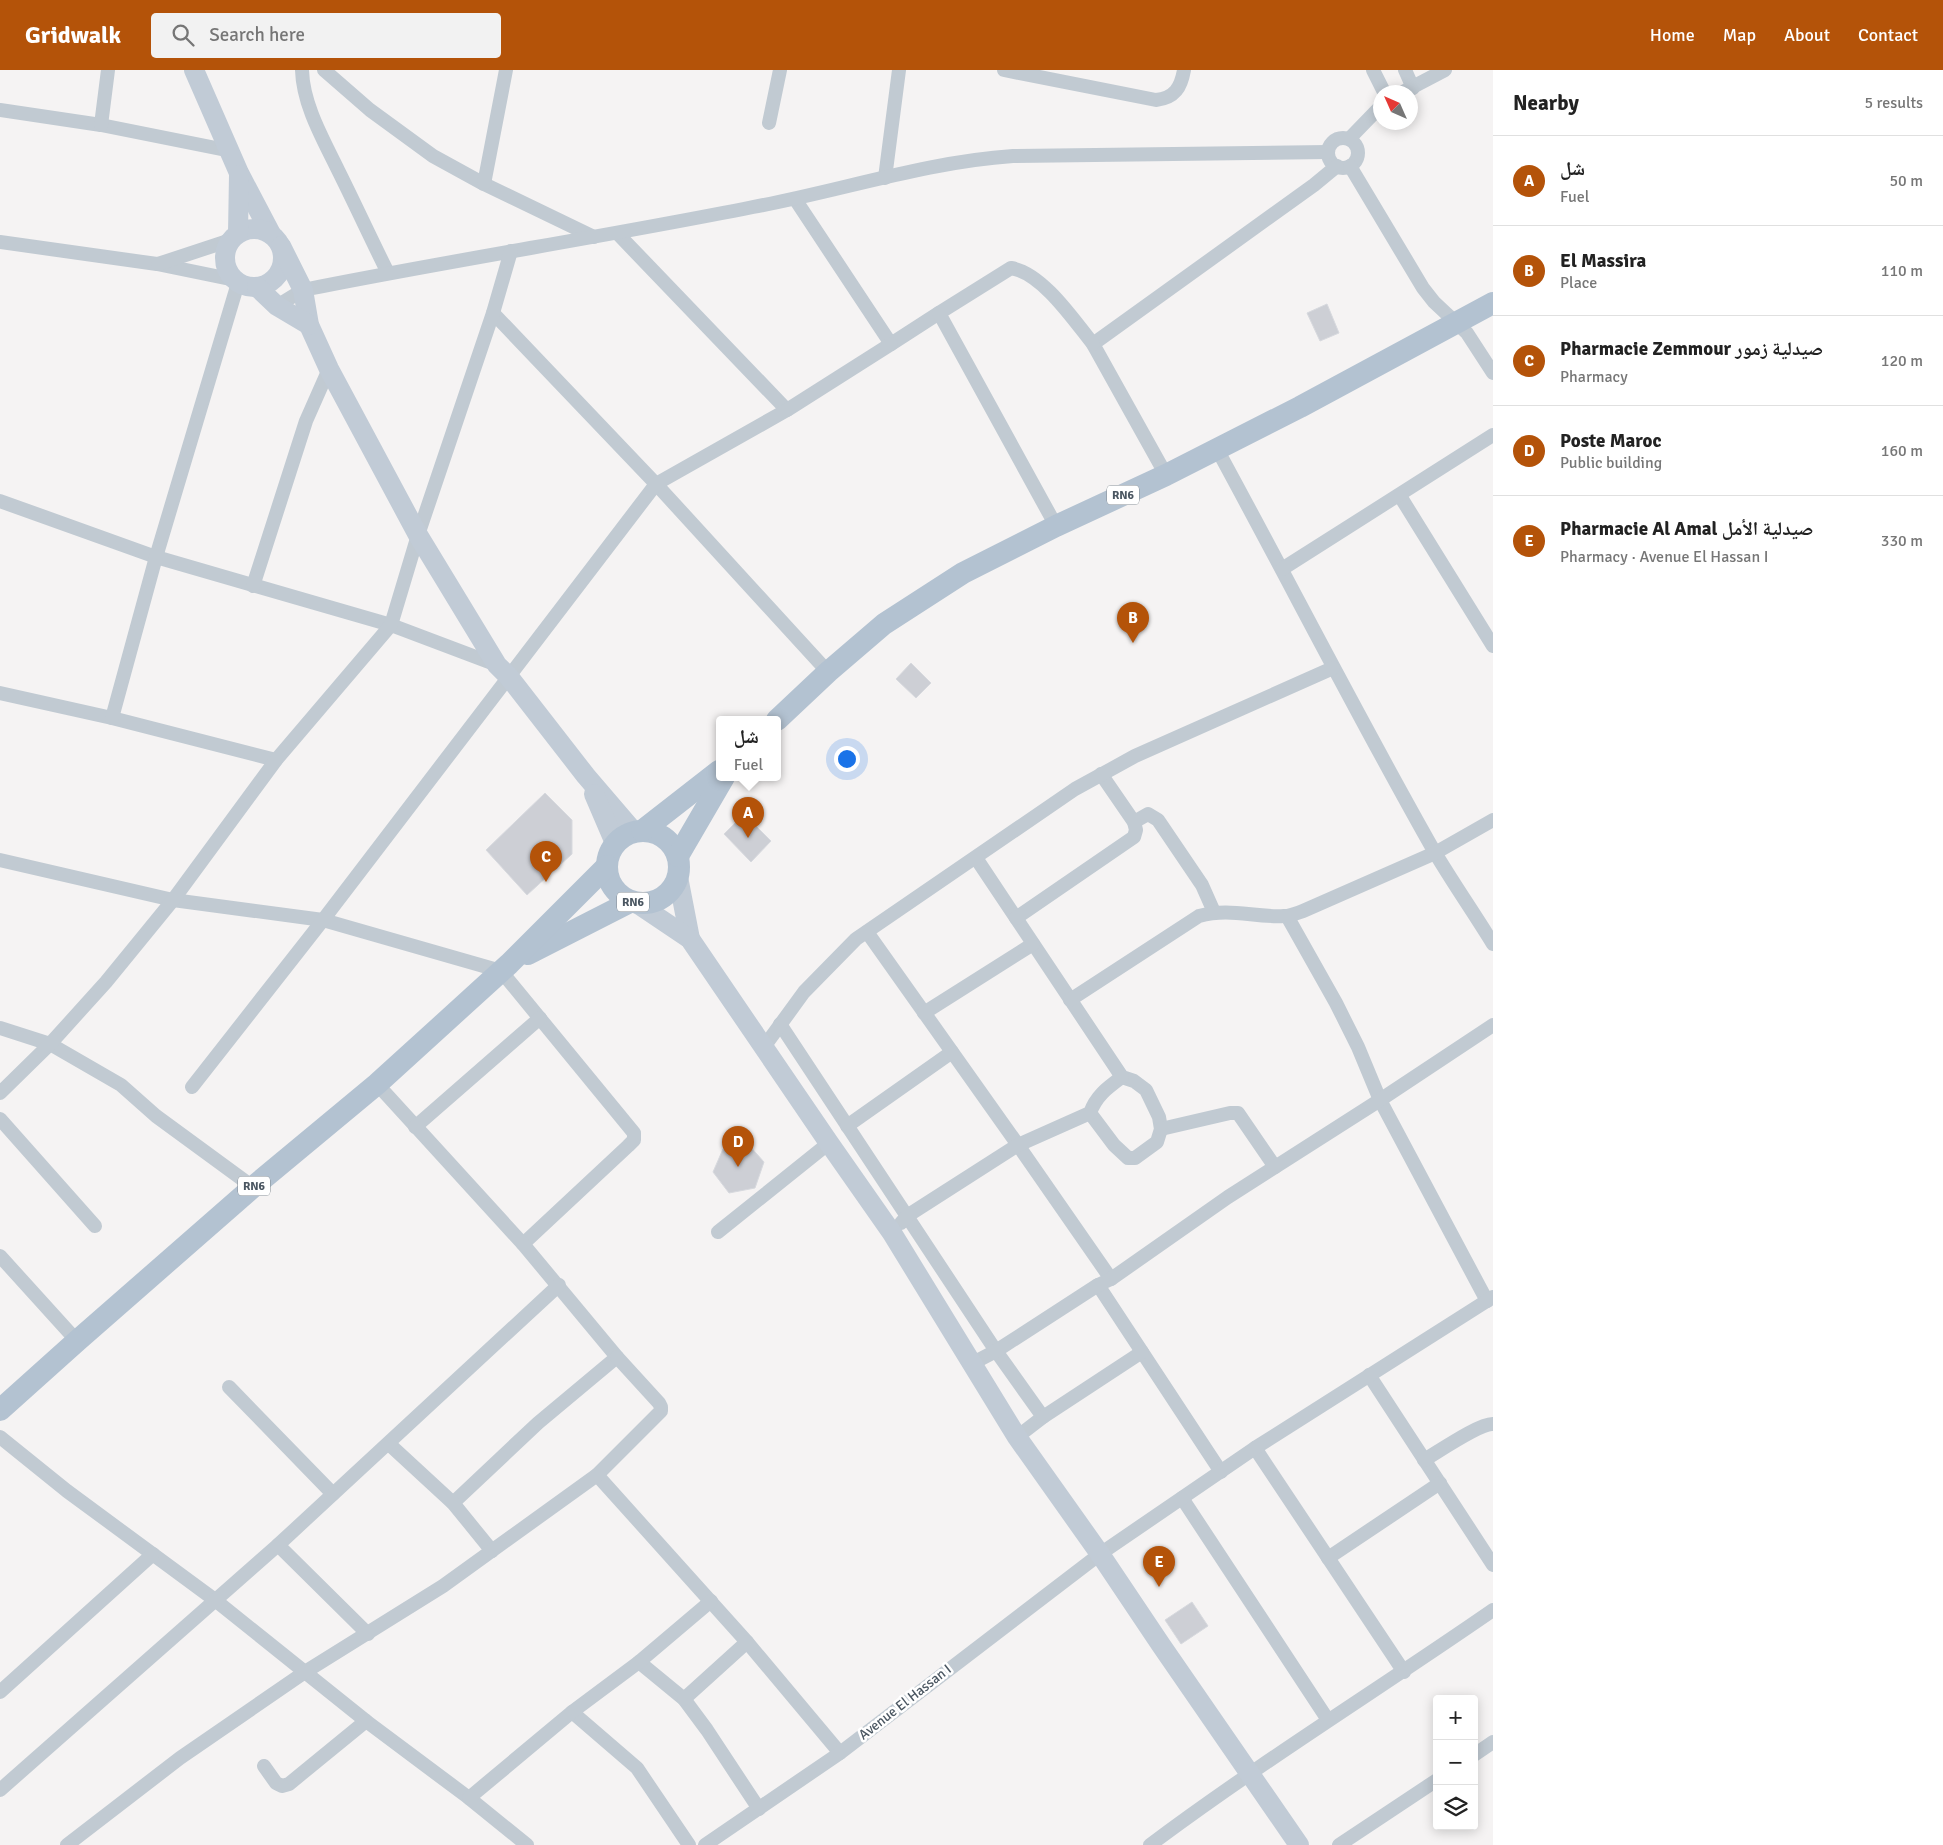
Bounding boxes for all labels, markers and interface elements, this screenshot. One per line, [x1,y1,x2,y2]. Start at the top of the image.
search box [151,13,501,58]
text: Gridwalk [25,20,121,50]
icon: search [169,21,197,49]
text: Search here [209,23,305,47]
text: Home [1650,24,1695,46]
text: Map [1723,24,1756,46]
text: About [1784,24,1830,46]
text: Contact [1858,24,1918,46]
north arrow [1373,85,1418,130]
text: Nearby [1513,90,1579,116]
text: 5 results [1864,93,1923,113]
text: شل [1560,157,1585,181]
text: A [1524,171,1534,191]
text: 50 m [1889,171,1923,191]
text: Fuel [1560,187,1589,207]
text: El Massira [1560,249,1646,273]
text: B [1524,261,1534,281]
text: 110 m [1881,261,1923,281]
text: Place [1560,273,1597,293]
text: Pharmacie Zemmour صيدلية زمور [1560,337,1823,361]
text: C [1524,351,1534,371]
text: 120 m [1881,351,1923,371]
text: Pharmacy [1560,367,1628,387]
text: Poste Maroc [1560,429,1661,453]
text: D [1524,441,1534,461]
text: 160 m [1881,441,1923,461]
text: Public building [1560,453,1662,473]
road number: RN6 [1107,486,1139,504]
text: Pharmacie Al Amal صيدلية الأمل [1560,517,1813,541]
text: E [1524,531,1534,551]
text: 330 m [1881,531,1923,551]
text: Pharmacy · Avenue El Hassan I [1560,547,1768,567]
pin: B [1117,602,1149,643]
popup [716,716,781,781]
text: شل [734,725,759,749]
your location [834,746,860,772]
text: Fuel [734,755,763,775]
pin: A [732,797,764,838]
pin: C [530,841,562,882]
road number: RN6 [617,892,649,912]
pin: D [722,1126,754,1167]
road number: RN6 [238,1176,270,1196]
pin: E [1143,1546,1175,1587]
street label: Avenue El Hassan I [855,1661,955,1743]
map controls [1433,1695,1478,1830]
button: + [1433,1695,1478,1740]
button: − [1433,1740,1478,1785]
button: layers [1433,1785,1478,1830]

